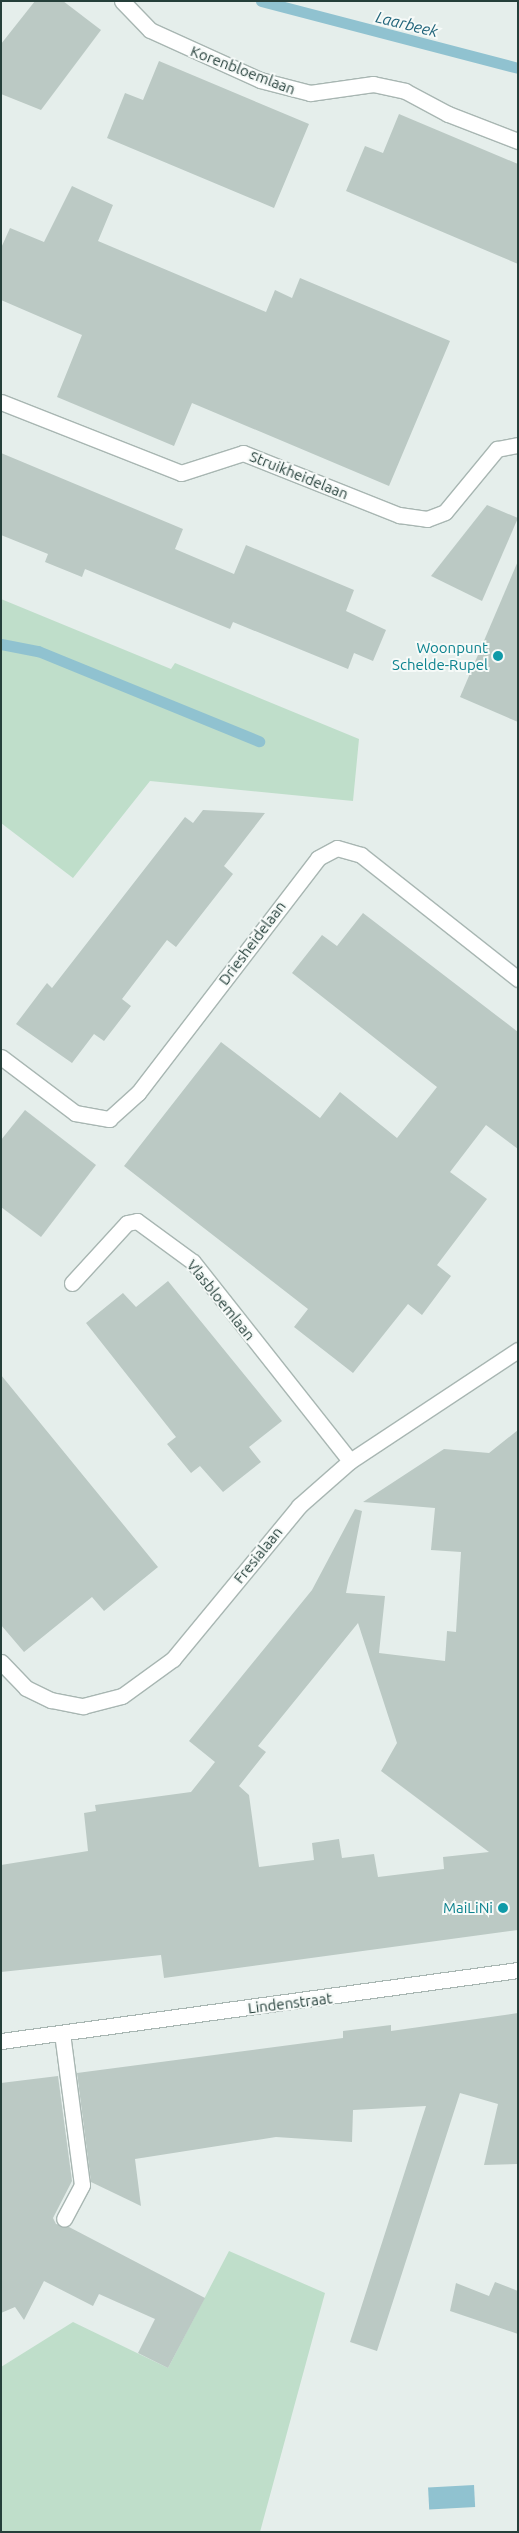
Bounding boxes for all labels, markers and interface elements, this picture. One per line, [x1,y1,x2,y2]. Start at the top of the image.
water label: Laarbeek [374,7,440,41]
street label: Korenbloemlaan [188,42,298,98]
street label: Struikheidelaan [247,447,351,503]
place label: Woonpunt Schelde-Rupel [392,638,488,673]
marker: Woonpunt Schelde-Rupel [492,650,504,662]
street label: Driesheidelaan [215,898,289,988]
street label: Vlasbloemlaan [183,1256,259,1344]
street label: Fresialaan [230,1523,286,1587]
place label: MaiLiNi [443,1899,493,1917]
marker: MaiLiNi [497,1902,509,1914]
street label: Lindenstraat [247,1989,333,2017]

